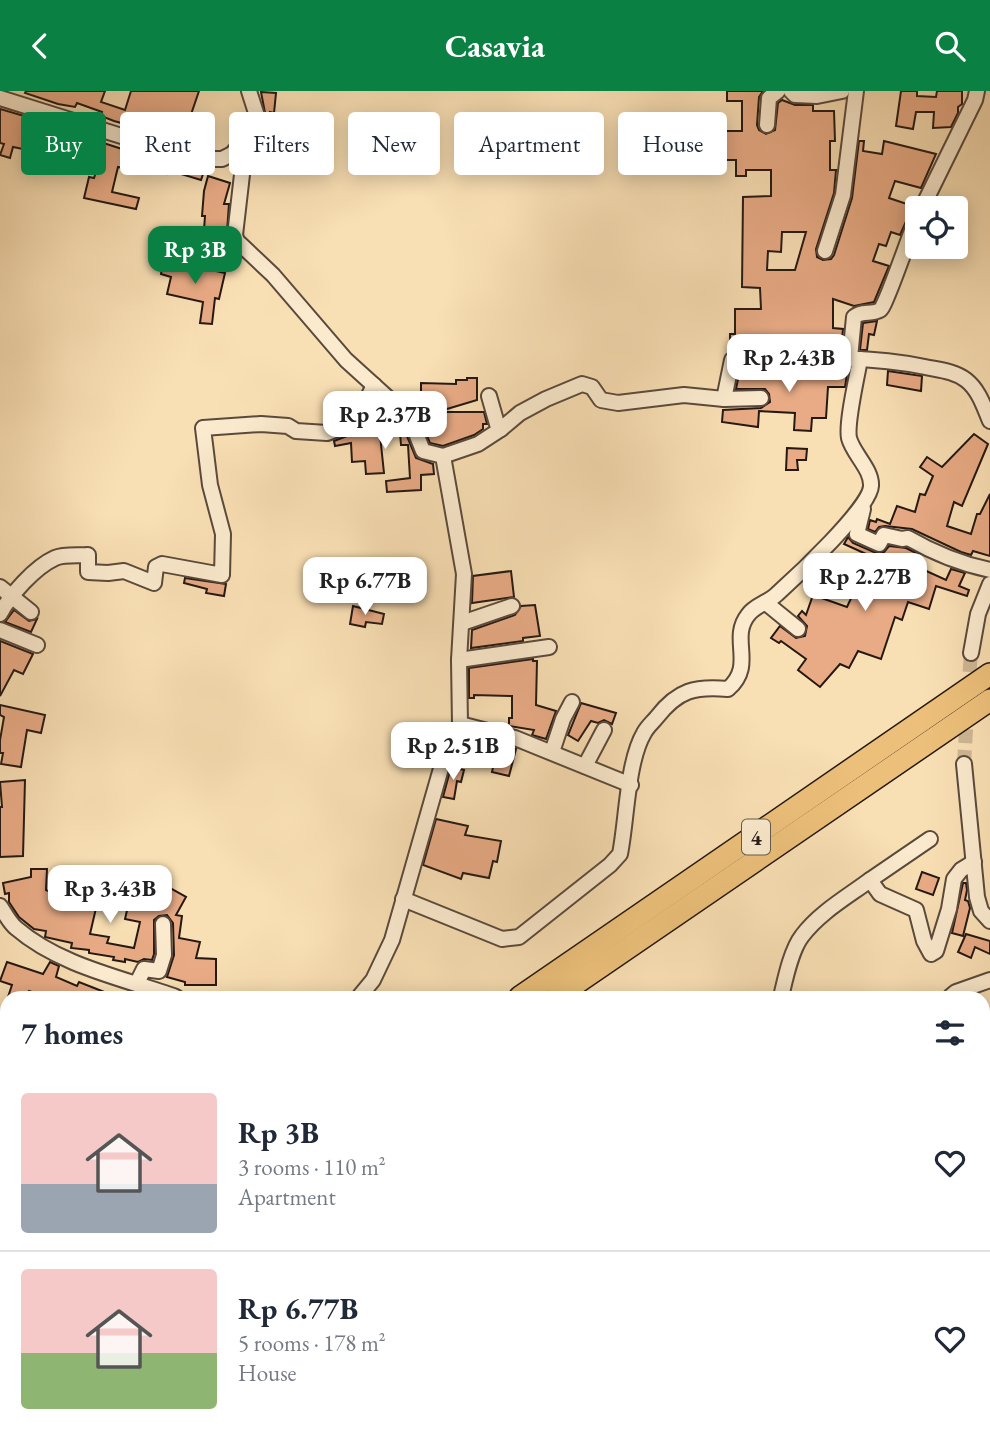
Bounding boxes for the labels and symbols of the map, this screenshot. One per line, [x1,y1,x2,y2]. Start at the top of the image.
pin: Rp 3B [146,227,244,286]
pin: Rp 2.43B [717,335,861,394]
pin: Rp 2.37B [313,391,457,451]
pin: Rp 2.27B [793,553,937,613]
pin: Rp 6.77B [293,557,437,617]
pin: Rp 2.51B [381,723,525,782]
road number: 4 [742,819,770,855]
pin: Rp 3.43B [38,865,182,925]

